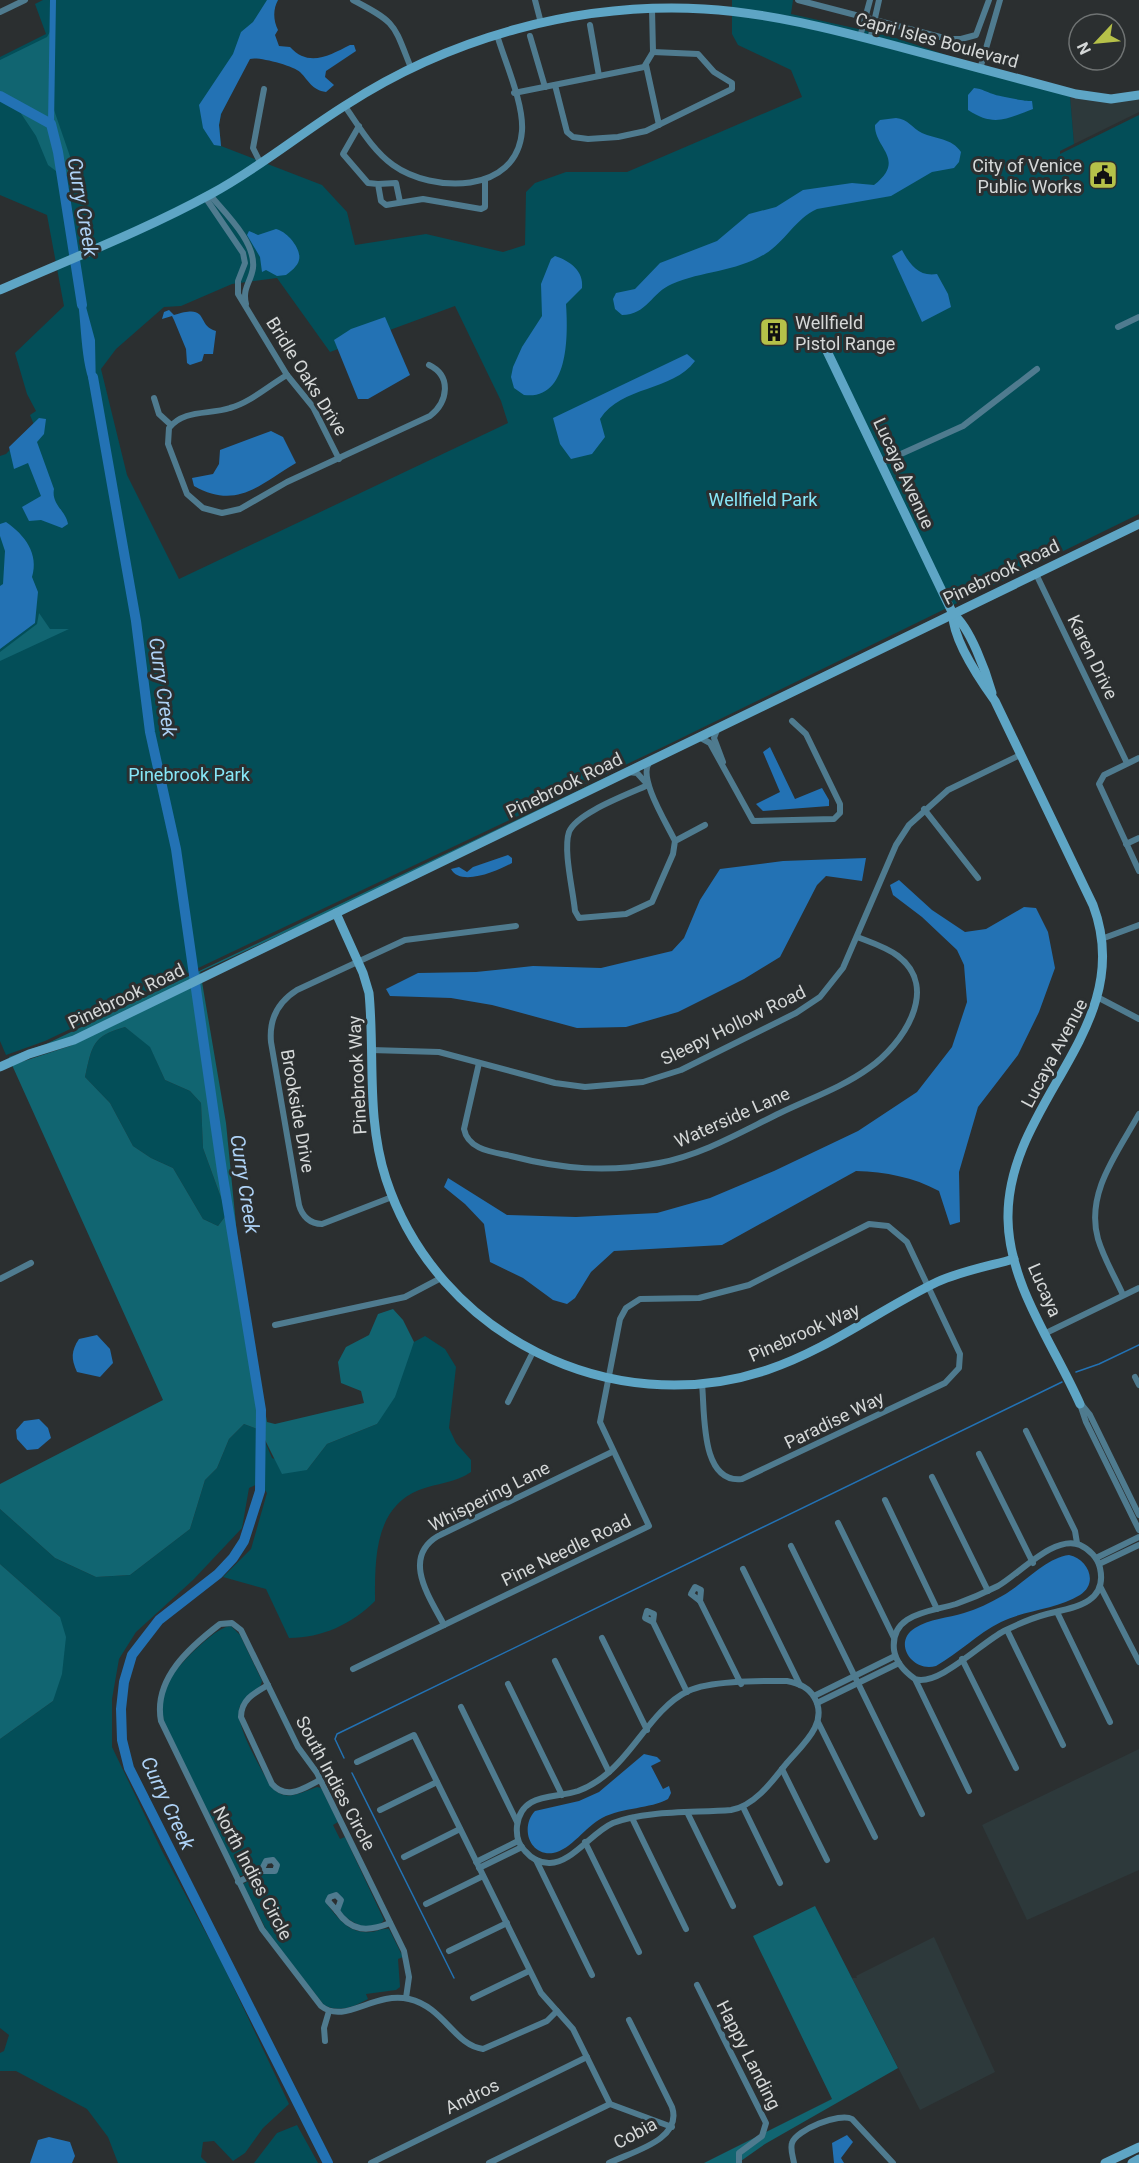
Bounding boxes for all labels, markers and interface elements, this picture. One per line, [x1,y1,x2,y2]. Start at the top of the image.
street label: Capri Isles Boulevard [853,8,1021,72]
north arrow [1067,12,1127,72]
text: N [1073,39,1095,58]
place label: City of Venice Public Works [972,155,1082,197]
water label: Curry Creek [62,156,104,260]
public building icon: City of Venice Public Works [1087,159,1119,191]
place label: Wellfield Pistol Range [795,312,895,354]
street label: Bridle Oaks Drive [262,313,352,439]
building icon: Wellfield Pistol Range [758,316,790,348]
street label: Lucaya Avenue [869,414,939,532]
park label: Wellfield Park [709,489,818,510]
street label: Pinebrook Road [939,535,1063,609]
street label: Karen Drive [1064,611,1122,703]
water label: Curry Creek [144,636,182,739]
street label: Pinebrook Road [502,748,626,822]
park label: Pinebrook Park [128,764,251,785]
street label: Pinebrook Road [64,959,188,1033]
street label: Sleepy Hollow Road [657,981,809,1069]
street label: Lucaya Avenue [1017,995,1091,1111]
street label: Pinebrook Way [343,1014,371,1135]
street label: Brookside Drive [277,1048,319,1174]
street label: Waterside Lane [671,1082,793,1152]
water label: Curry Creek [225,1133,265,1236]
street label: Lucaya [1024,1260,1066,1320]
street label: Pinebrook Way [745,1298,863,1366]
street label: Paradise Way [781,1387,888,1453]
street label: Whispering Lane [425,1456,553,1536]
street label: Pine Needle Road [498,1510,634,1590]
street label: South Indies Circle [292,1712,380,1854]
water label: Curry Creek [136,1753,201,1855]
street label: North Indies Circle [209,1803,297,1943]
street label: Happy Landing [712,1997,786,2113]
street label: Andros [442,2074,502,2118]
street label: Cobia [610,2113,660,2153]

